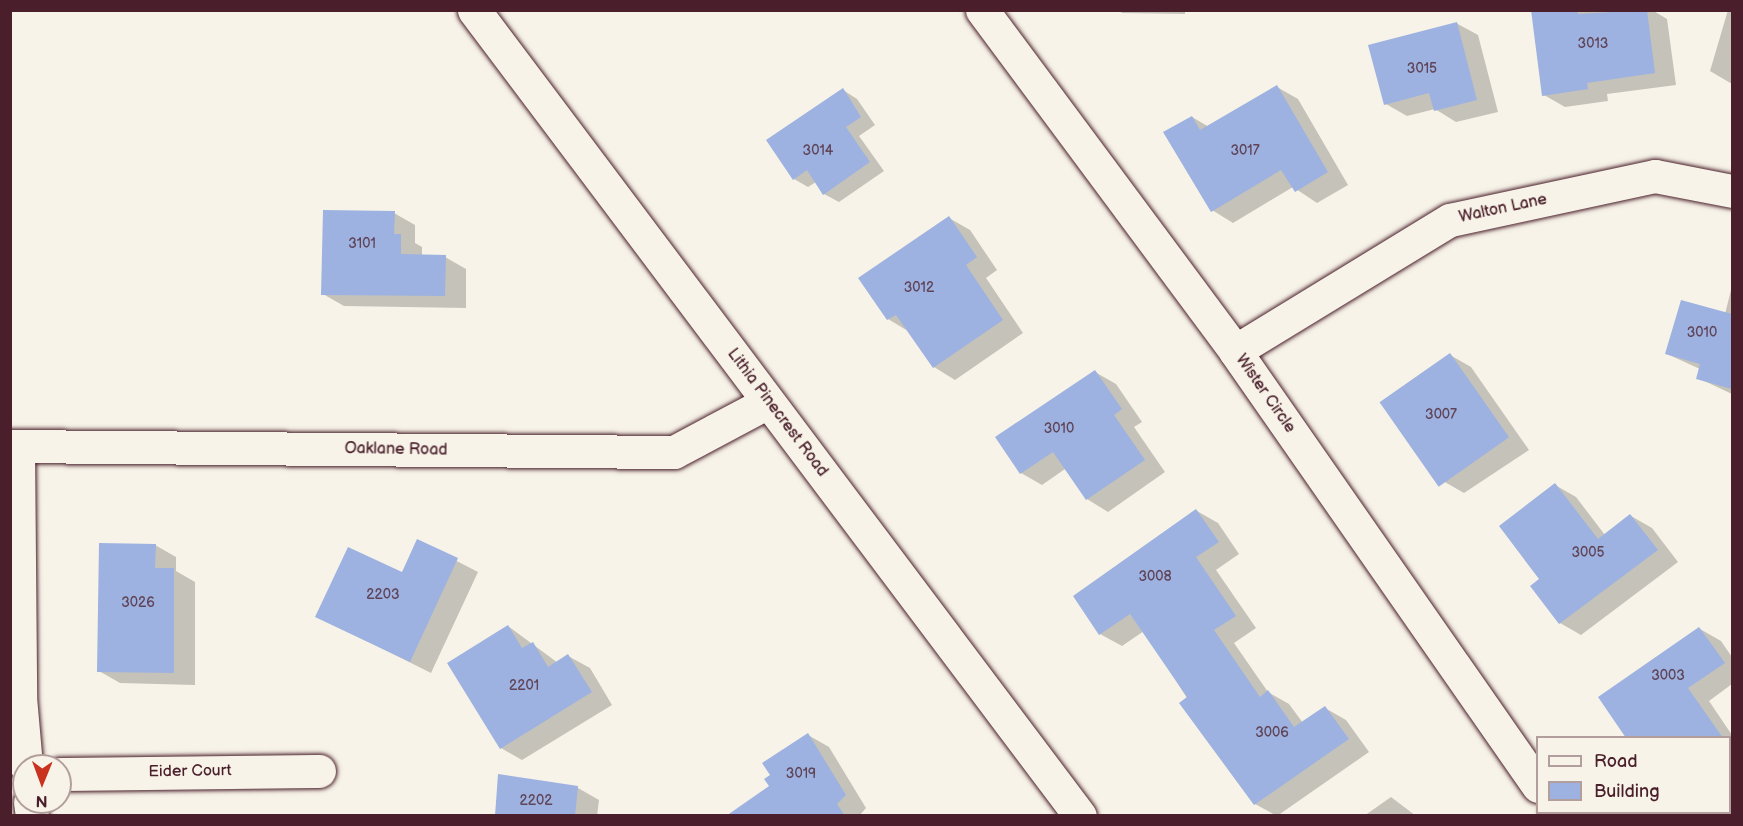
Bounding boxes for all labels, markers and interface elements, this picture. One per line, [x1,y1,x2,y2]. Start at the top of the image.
house number: 3013 [1578,36,1608,52]
house number: 3015 [1407,61,1437,77]
house number: 3014 [803,143,833,159]
house number: 3017 [1230,143,1260,159]
street label: Walton Lane [1457,190,1549,228]
house number: 3101 [348,236,376,252]
house number: 3012 [904,280,934,296]
house number: 3010 [1687,325,1717,341]
street label: Lithia Pinecrest Road [723,345,831,481]
street label: Wister Circle [1231,351,1299,437]
house number: 3007 [1425,407,1457,423]
house number: 3010 [1044,421,1074,437]
street label: Oaklane Road [344,440,448,460]
house number: 3005 [1571,545,1605,561]
house number: 3008 [1138,569,1172,585]
house number: 2203 [366,587,400,603]
house number: 3026 [121,595,155,611]
house number: 3003 [1651,668,1685,684]
house number: 2201 [509,678,539,694]
house number: 3006 [1255,725,1289,741]
legend [1536,736,1731,814]
text: Road [1594,751,1638,772]
north arrow [12,754,72,814]
street label: Eider Court [148,762,232,782]
house number: 3019 [786,766,816,782]
text: Building [1594,781,1660,802]
text: N [36,791,48,810]
house number: 2202 [519,793,553,809]

